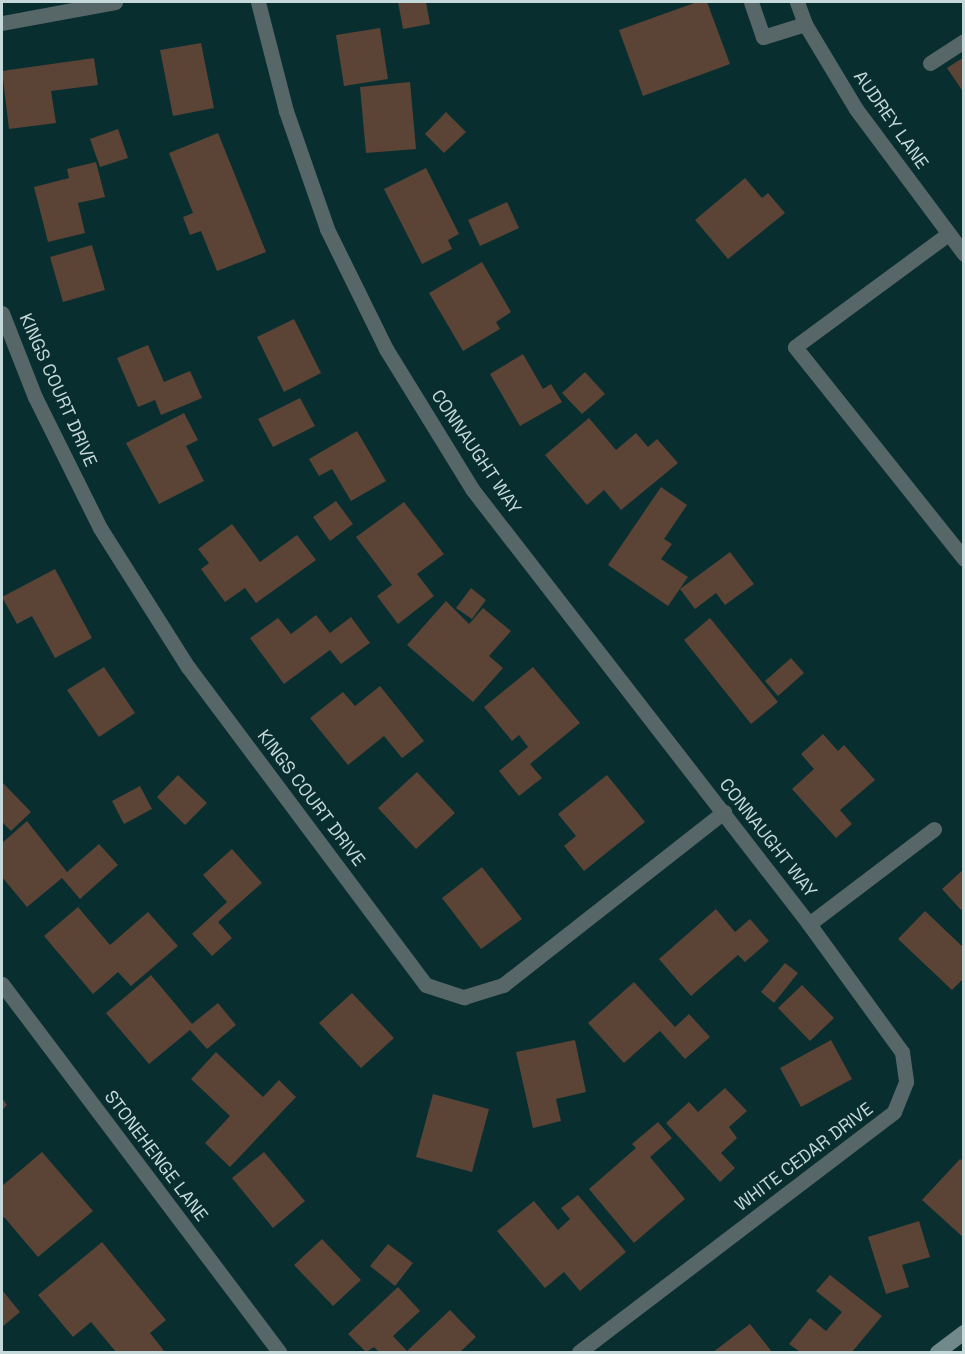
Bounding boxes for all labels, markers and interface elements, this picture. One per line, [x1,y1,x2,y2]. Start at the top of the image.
street label: AUDREY LANE [849,67,933,173]
street label: KINGS COURT DRIVE [14,310,102,470]
street label: CONNAUGHT WAY [426,386,526,518]
street label: KINGS COURT DRIVE [252,725,370,871]
street label: CONNAUGHT WAY [715,774,821,902]
street label: STONEHENGE LANE [100,1086,212,1226]
street label: WHITE CEDAR DRIVE [731,1098,877,1216]

